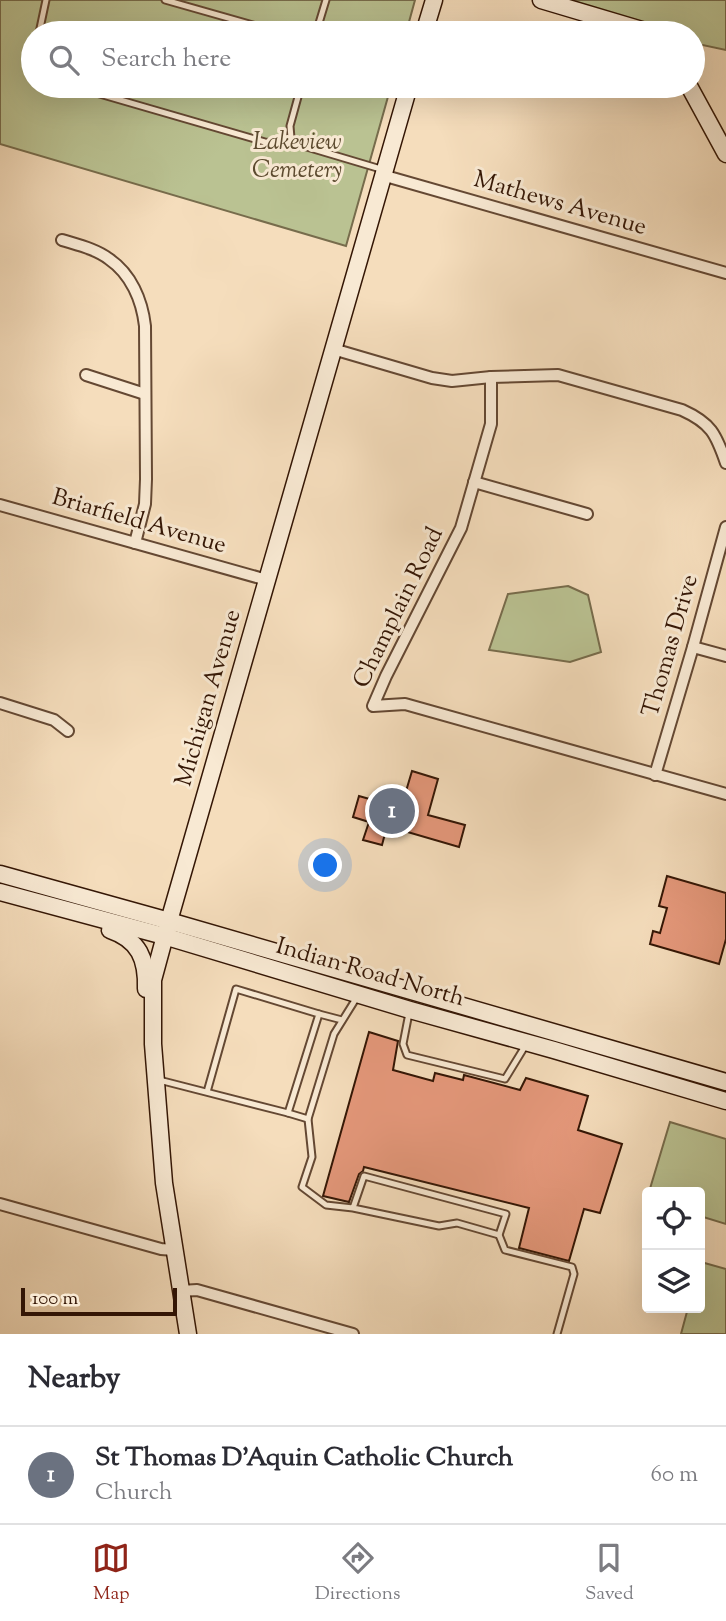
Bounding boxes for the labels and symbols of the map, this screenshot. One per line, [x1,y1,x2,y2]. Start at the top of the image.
park label: Lakeview Cemetery [252,126,342,188]
street label: Mathews Avenue [470,163,650,245]
street label: Briarfield Avenue [48,481,230,563]
street label: Champlain Road [345,521,453,694]
street label: Thomas Drive [634,571,708,721]
street label: Michigan Avenue [168,606,250,790]
pin: 1 [369,785,415,837]
your location [308,848,342,882]
street label: Indian Road North [272,930,468,1016]
scale bar [21,1285,177,1317]

